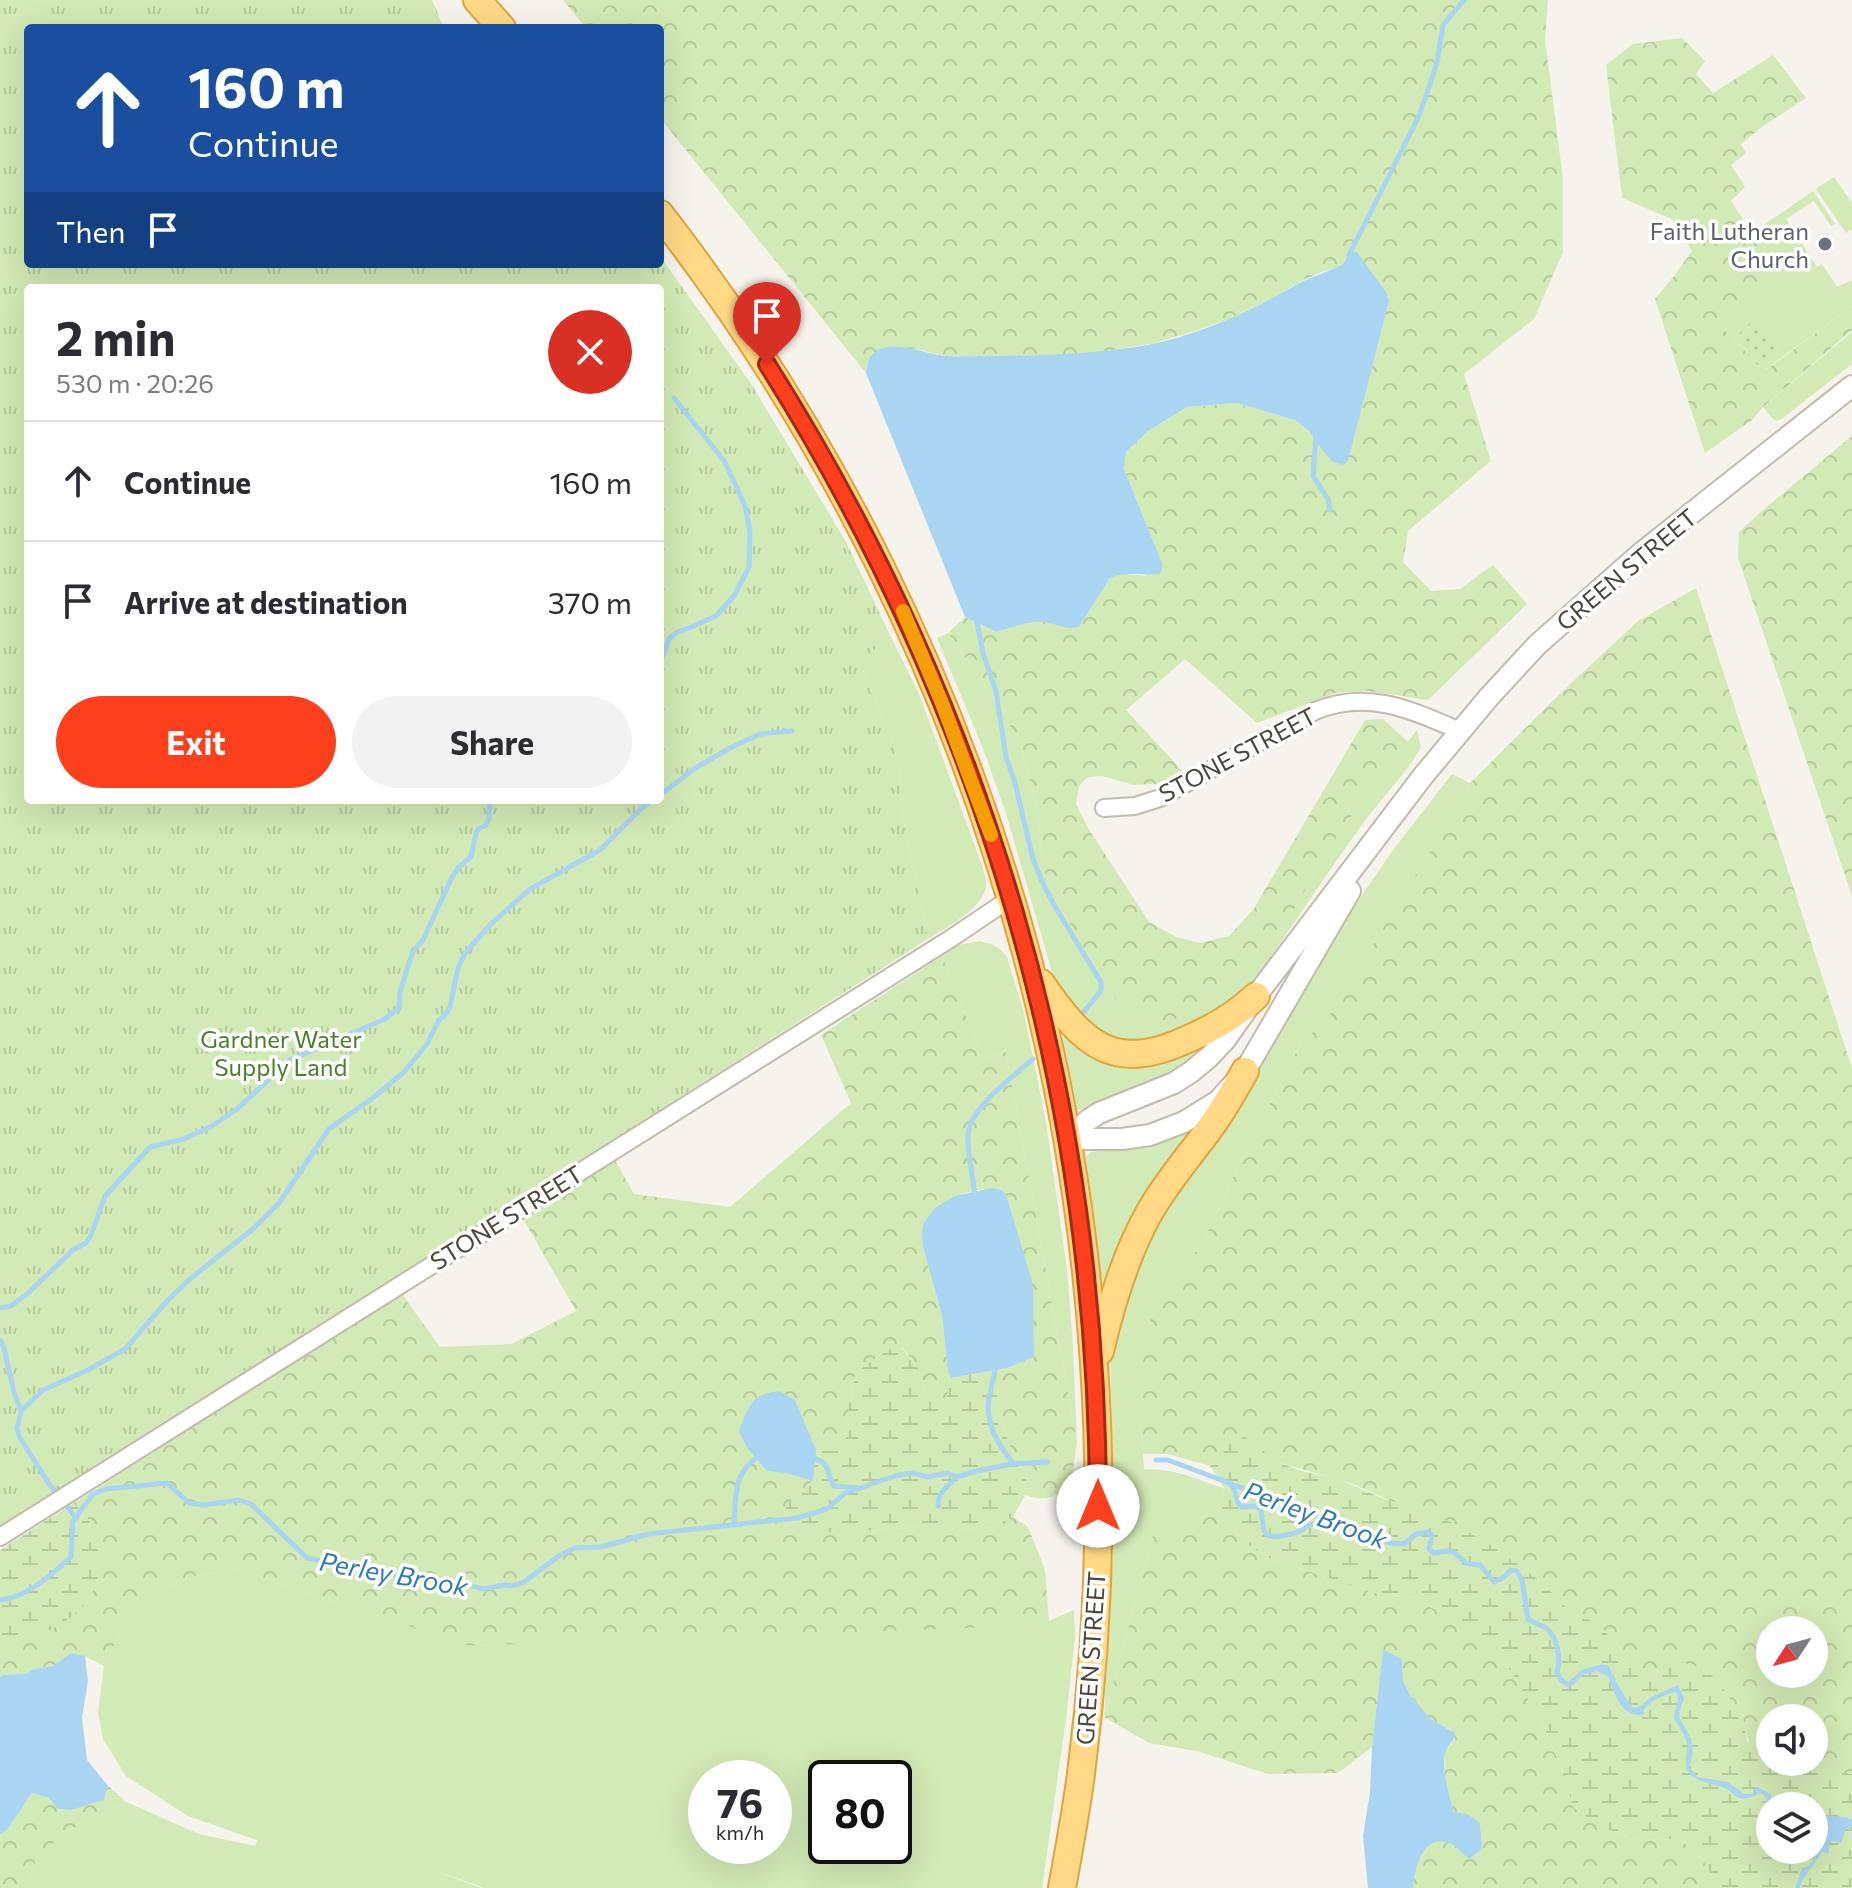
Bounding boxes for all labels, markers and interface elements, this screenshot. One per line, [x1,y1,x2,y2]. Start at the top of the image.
text: 160 m [188,51,345,120]
icon: ahead [56,56,160,160]
text: Continue [188,120,339,164]
icon: arrive [141,208,185,252]
text: Then [56,212,125,249]
place label: Faith Lutheran Church [1650,216,1809,273]
marker: Faith Lutheran Church [1816,235,1834,253]
pin [733,282,801,364]
icon: arrive [745,294,789,338]
text: 2 min [56,307,176,366]
button: close [548,310,632,394]
text: 530 m · 20:26 [56,367,214,398]
icon: ahead [56,459,100,503]
text: Continue [124,463,251,500]
text: 160 m [549,463,632,500]
street label: GREEN STREET [1550,502,1702,636]
icon: arrive [56,579,100,623]
text: Arrive at destination [124,583,408,620]
text: 370 m [548,583,632,620]
button: Exit [56,696,336,788]
button: Share [352,696,632,788]
street label: STONE STREET [1153,700,1321,808]
park label: Gardner Water Supply Land [200,1024,362,1081]
street label: STONE STREET [425,1159,587,1275]
position arrow [1056,1464,1140,1548]
water label: Perley Brook [1240,1474,1393,1555]
water label: Perley Brook [317,1545,472,1601]
street label: GREEN STREET [1069,1570,1111,1746]
north arrow [1756,1616,1828,1688]
map controls [1756,1616,1828,1864]
button: sound [1756,1704,1828,1776]
speed limit sign: 80 [808,1760,912,1864]
text: 76 [717,1777,763,1826]
button: layers [1756,1792,1828,1864]
text: km/h [716,1820,764,1844]

